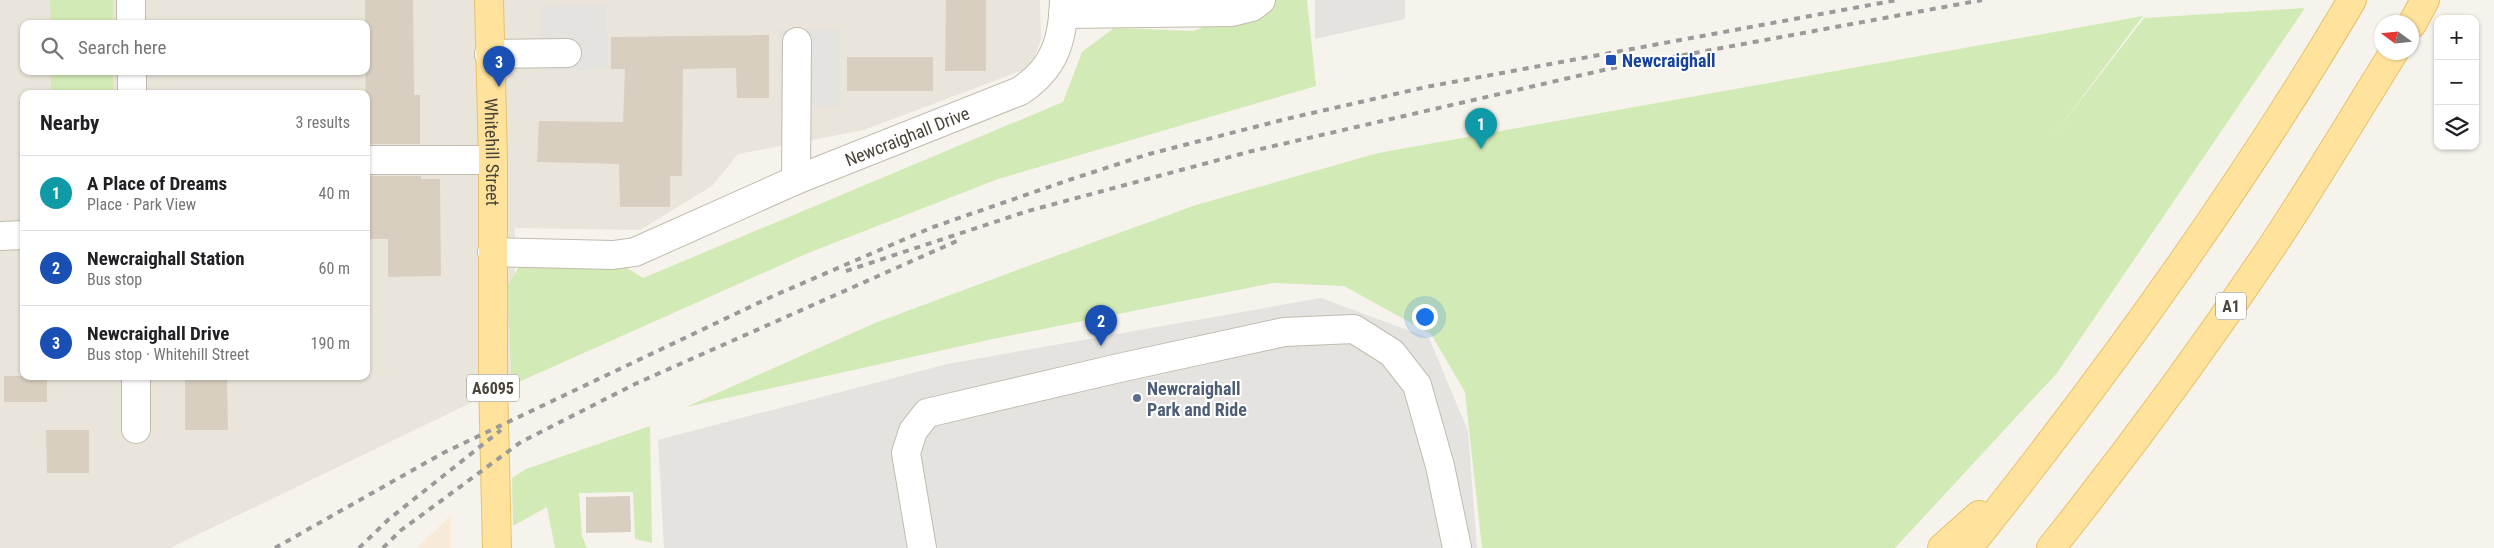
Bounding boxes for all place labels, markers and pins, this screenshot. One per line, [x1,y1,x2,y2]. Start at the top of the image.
pin: 3 [483,46,515,87]
place label: Newcraighall [1622,50,1716,71]
marker: Newcraighall [1604,53,1618,67]
pin: 1 [1465,108,1497,149]
pin: 2 [1085,305,1117,346]
place label: Newcraighall Park and Ride [1147,378,1247,420]
marker: Newcraighall Park and Ride [1131,392,1143,404]

